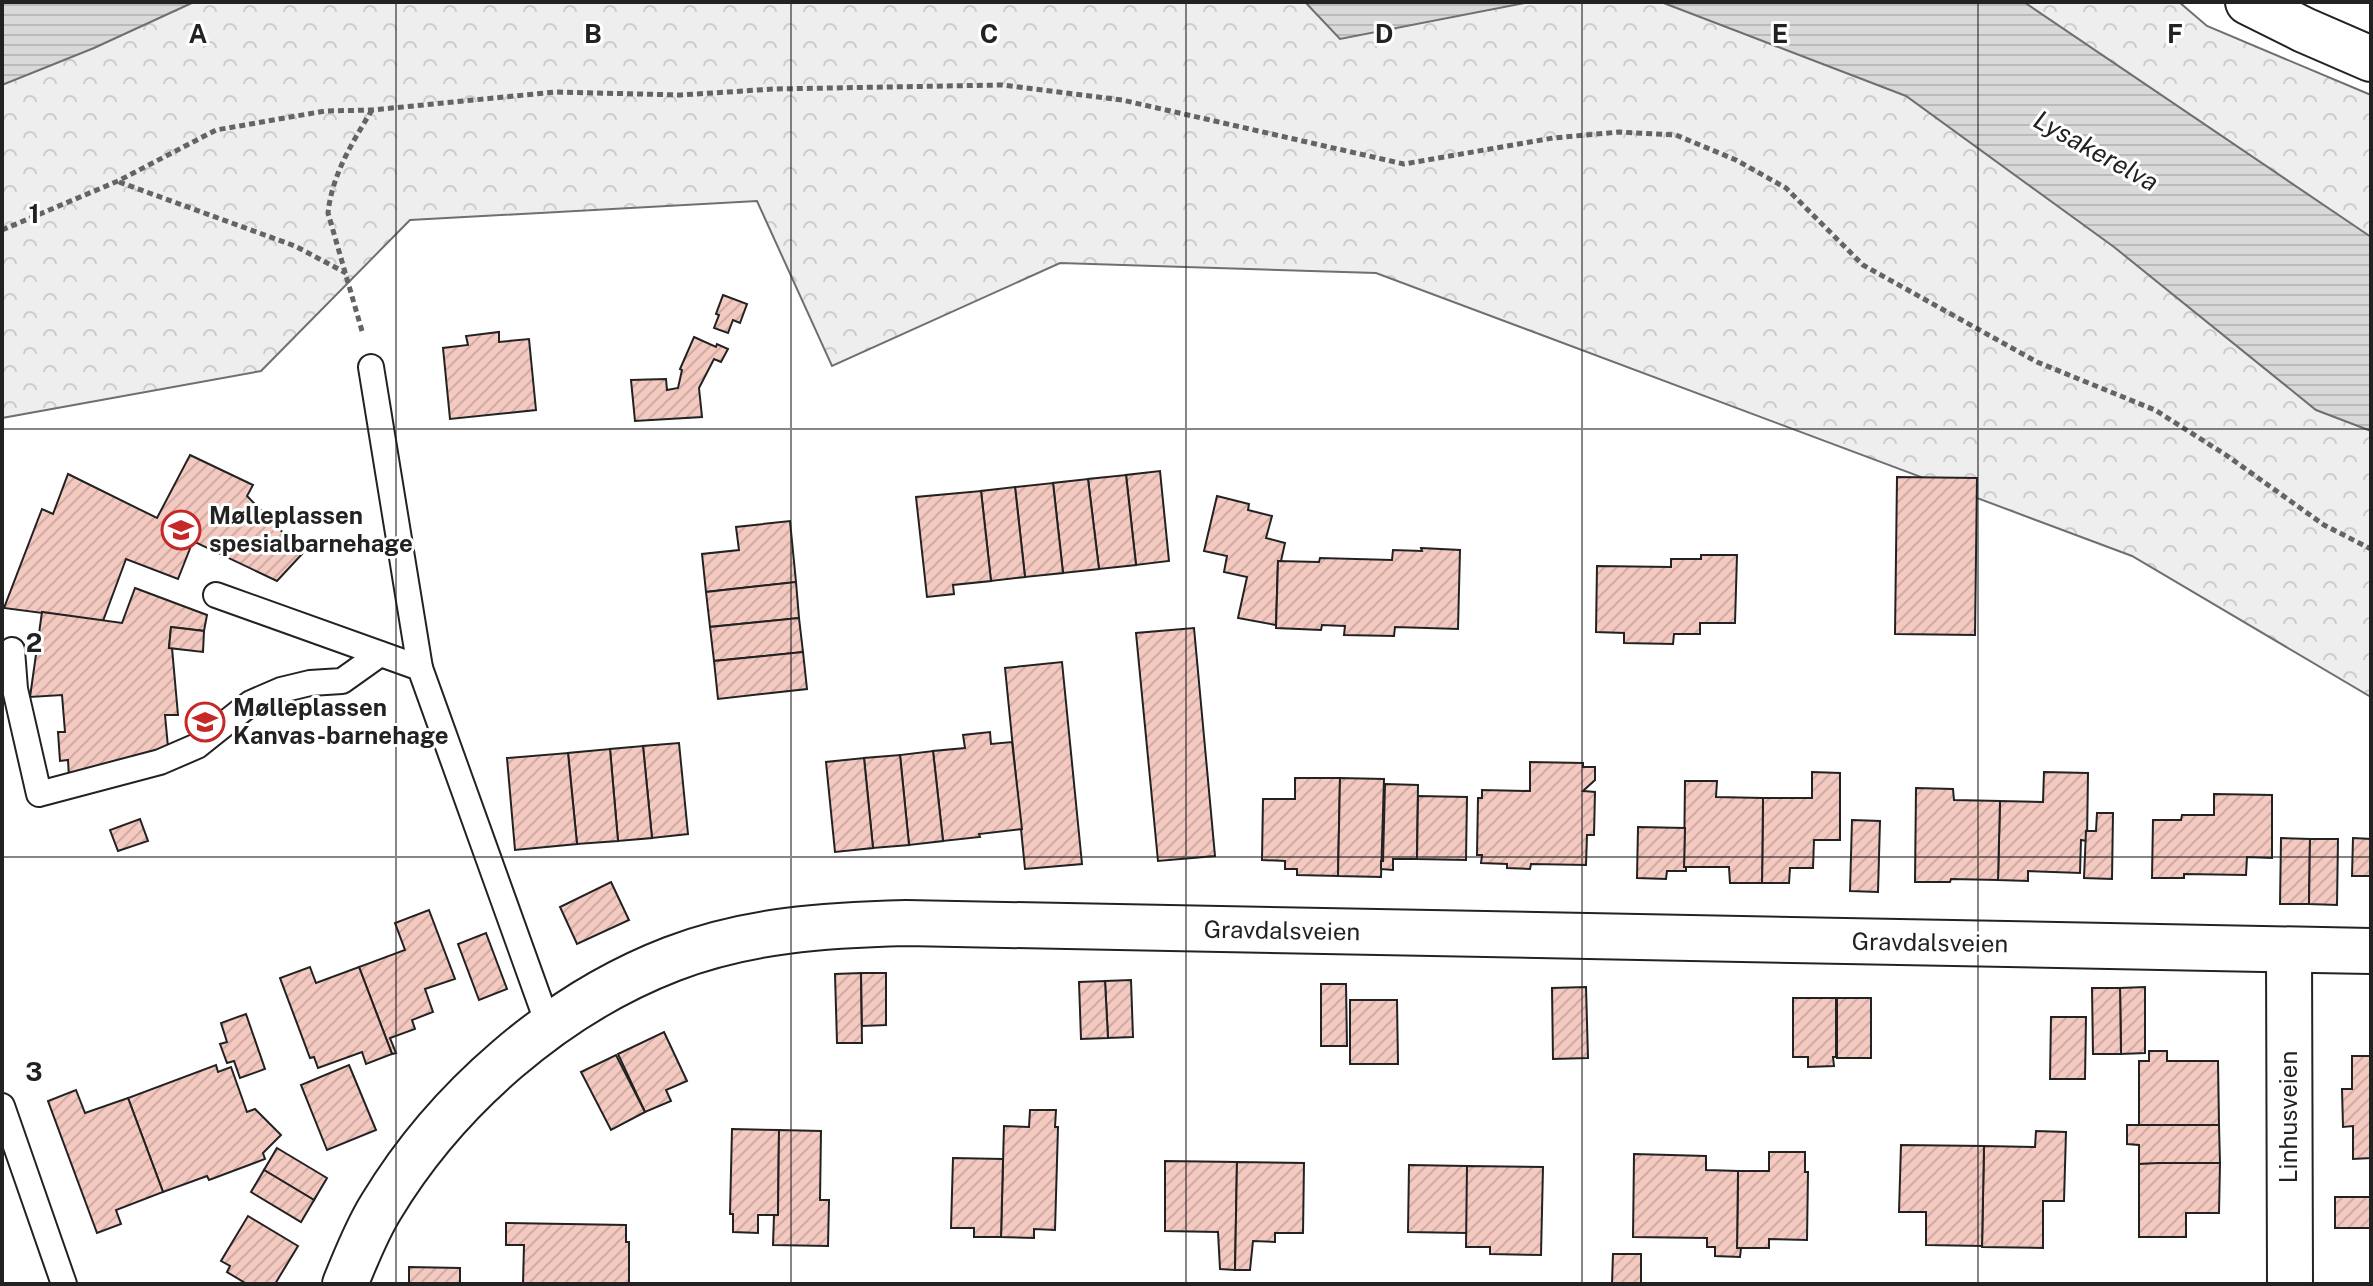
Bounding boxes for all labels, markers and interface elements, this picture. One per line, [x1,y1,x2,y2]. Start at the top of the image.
text: A [189,18,208,49]
text: B [584,18,602,49]
text: C [980,18,998,49]
text: D [1375,18,1393,49]
text: E [1772,18,1788,49]
text: F [2167,18,2183,49]
water label: Lysakerelva [2029,104,2164,197]
text: 1 [28,198,40,229]
place label: Mølleplassen spesialbarnehage [209,501,413,557]
school or university icon: Mølleplassen spesialbarnehage [160,509,202,551]
text: 2 [26,627,42,658]
place label: Mølleplassen Kanvas-barnehage [233,693,449,749]
school or university icon: Mølleplassen Kanvas-barnehage [184,701,226,743]
street label: Gravdalsveien [1203,915,1361,945]
street label: Gravdalsveien [1851,927,2009,957]
street label: Linhusveien [2274,1051,2302,1183]
text: 3 [25,1056,43,1087]

